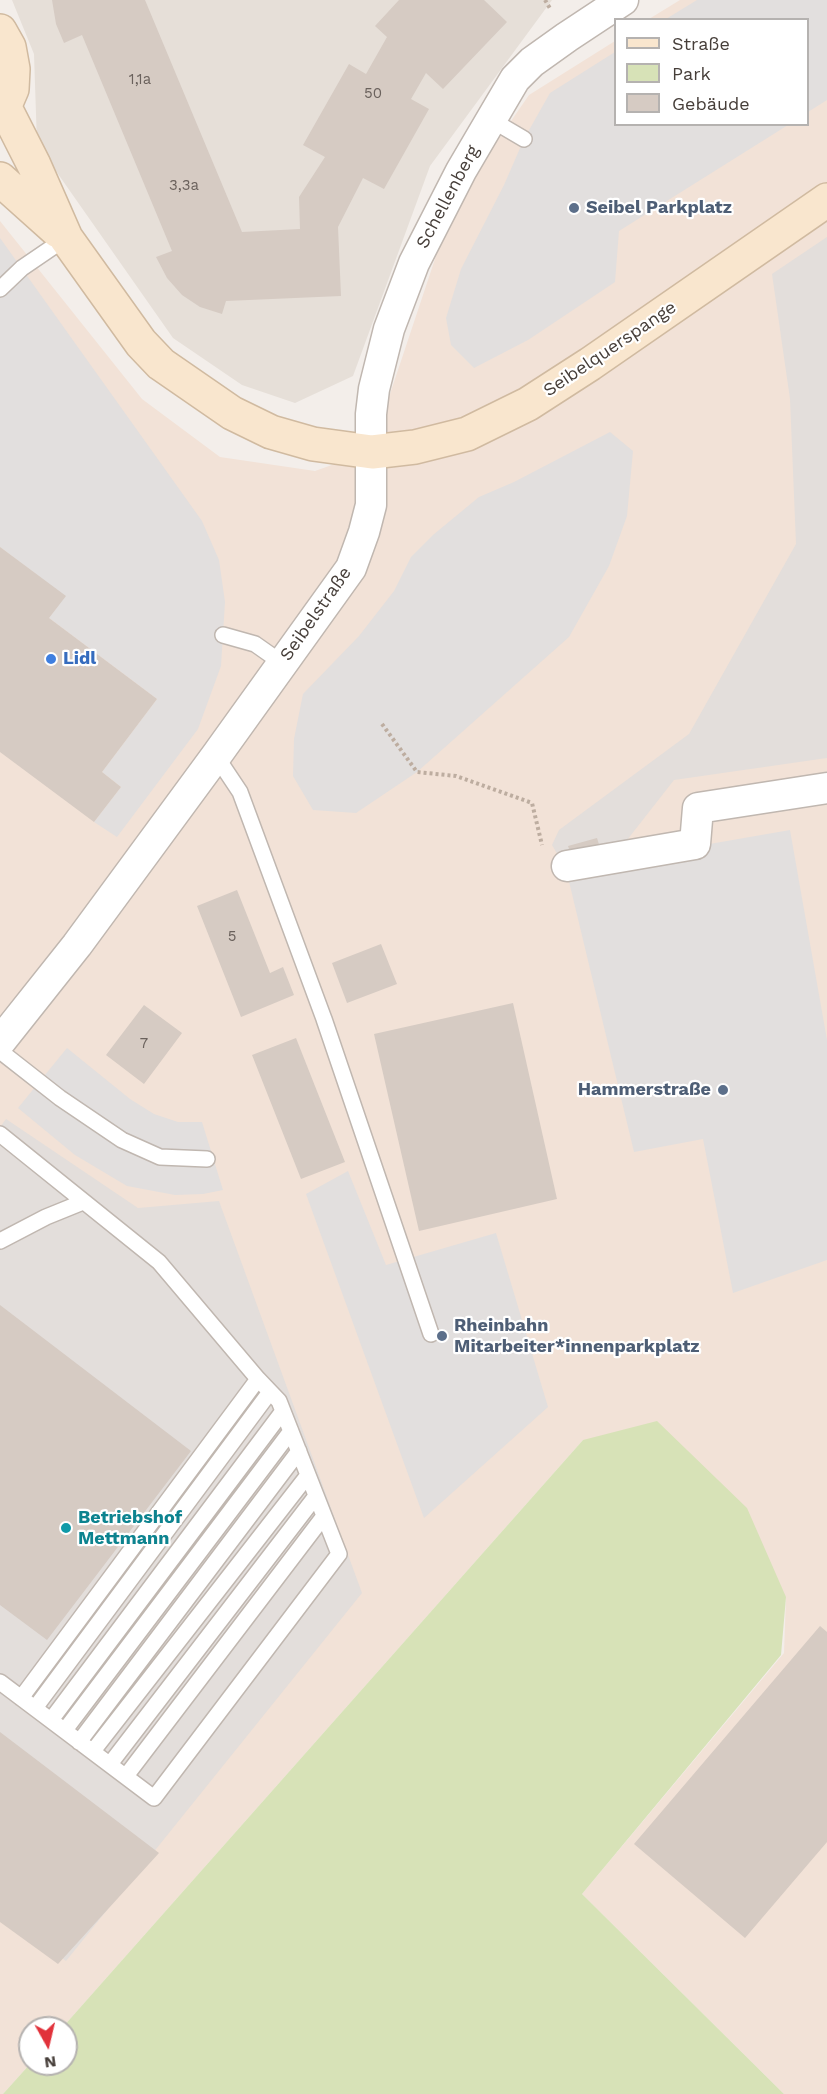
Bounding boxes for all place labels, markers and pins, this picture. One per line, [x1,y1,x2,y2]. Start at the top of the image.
place label: Seibel Parkplatz [586,197,732,219]
marker: Seibel Parkplatz [567,201,581,215]
place label: Lidl [63,648,96,670]
marker: Lidl [44,652,58,666]
place label: Hammerstraße [578,1079,711,1101]
marker: Hammerstraße [716,1083,730,1097]
place label: Rheinbahn Mitarbeiter*innenparkplatz [454,1315,700,1358]
marker: Rheinbahn Mitarbeiter*innenparkplatz [435,1329,449,1343]
place label: Betriebshof Mettmann [78,1507,182,1550]
marker: Betriebshof Mettmann [59,1521,73,1535]

